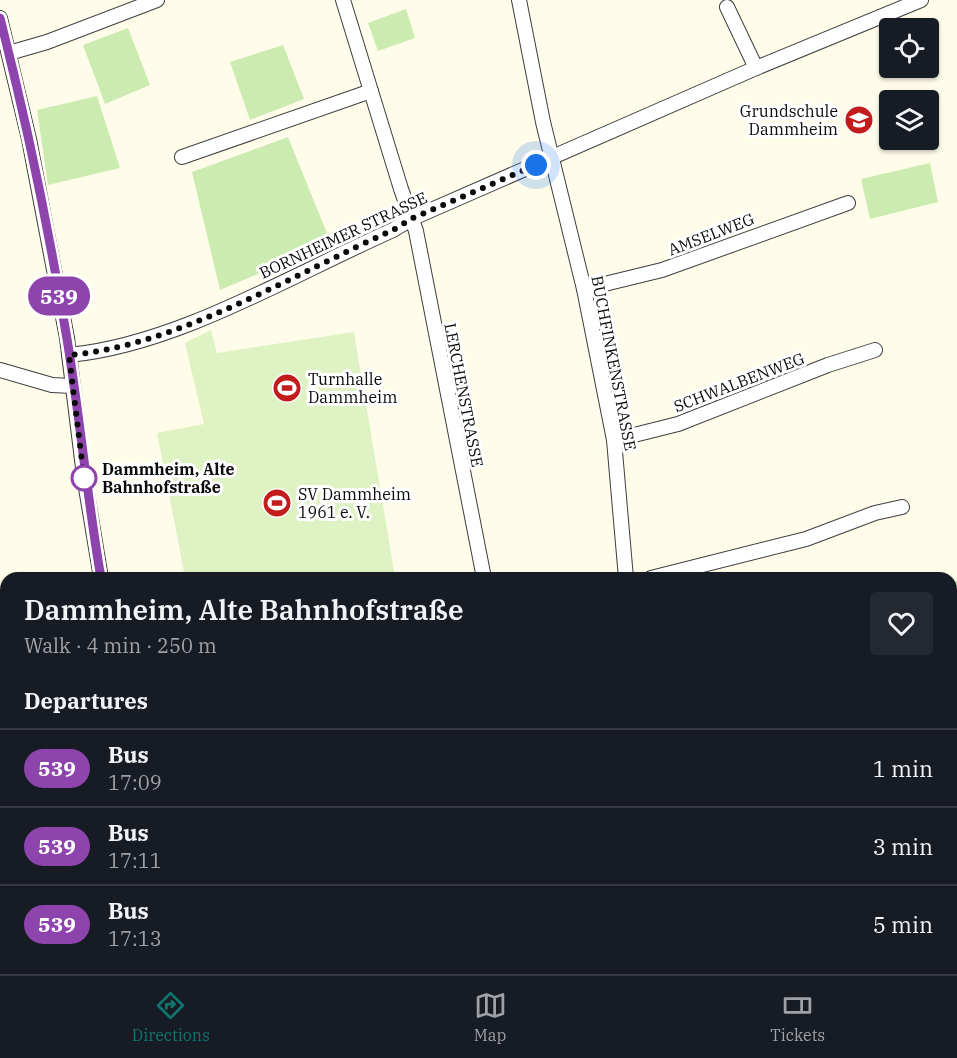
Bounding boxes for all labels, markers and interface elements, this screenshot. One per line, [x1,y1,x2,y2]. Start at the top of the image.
map controls [879,18,939,150]
button: locate [879,18,939,78]
button: layers [879,90,939,150]
place label: Grundschule Dammheim [740,101,838,139]
school or university icon: Grundschule Dammheim [843,104,875,136]
your location [521,150,551,180]
street label: BORNHEIMER STRASSE [256,187,430,283]
street label: AMSELWEG [665,208,757,260]
street label: BUCHFINKENSTRASSE [587,274,641,452]
line badge: 539 [25,276,94,316]
text: 539 [40,282,78,310]
street label: LERCHENSTRASSE [440,321,488,469]
street label: SCHWALBENWEG [671,348,807,416]
place label: Turnhalle Dammheim [308,369,397,407]
sports icon: Turnhalle Dammheim [271,372,303,404]
place label: Dammheim, Alte Bahnhofstraße [102,459,234,497]
marker: Dammheim, Alte Bahnhofstraße [71,465,97,491]
place label: SV Dammheim 1961 e. V. [298,484,411,522]
sports icon: SV Dammheim 1961 e. V. [261,487,293,519]
text: Dammheim, Alte Bahnhofstraße [24,591,464,628]
button: heart [870,592,933,655]
text: Walk · 4 min · 250 m [24,632,217,659]
text: Departures [24,686,148,715]
text: Bus [108,740,149,769]
text: 539 [38,754,76,782]
text: 1 min [873,754,933,783]
text: 17:09 [108,769,162,796]
text: Bus [108,818,149,847]
text: 539 [38,832,76,860]
text: 3 min [873,832,933,861]
text: 17:11 [108,847,162,874]
text: Bus [108,896,149,925]
text: 539 [38,910,76,938]
text: 5 min [873,910,933,939]
text: 17:13 [108,925,162,952]
tab: Directions [132,989,210,1045]
tab: Map [474,989,507,1045]
tab: Tickets [770,989,825,1045]

